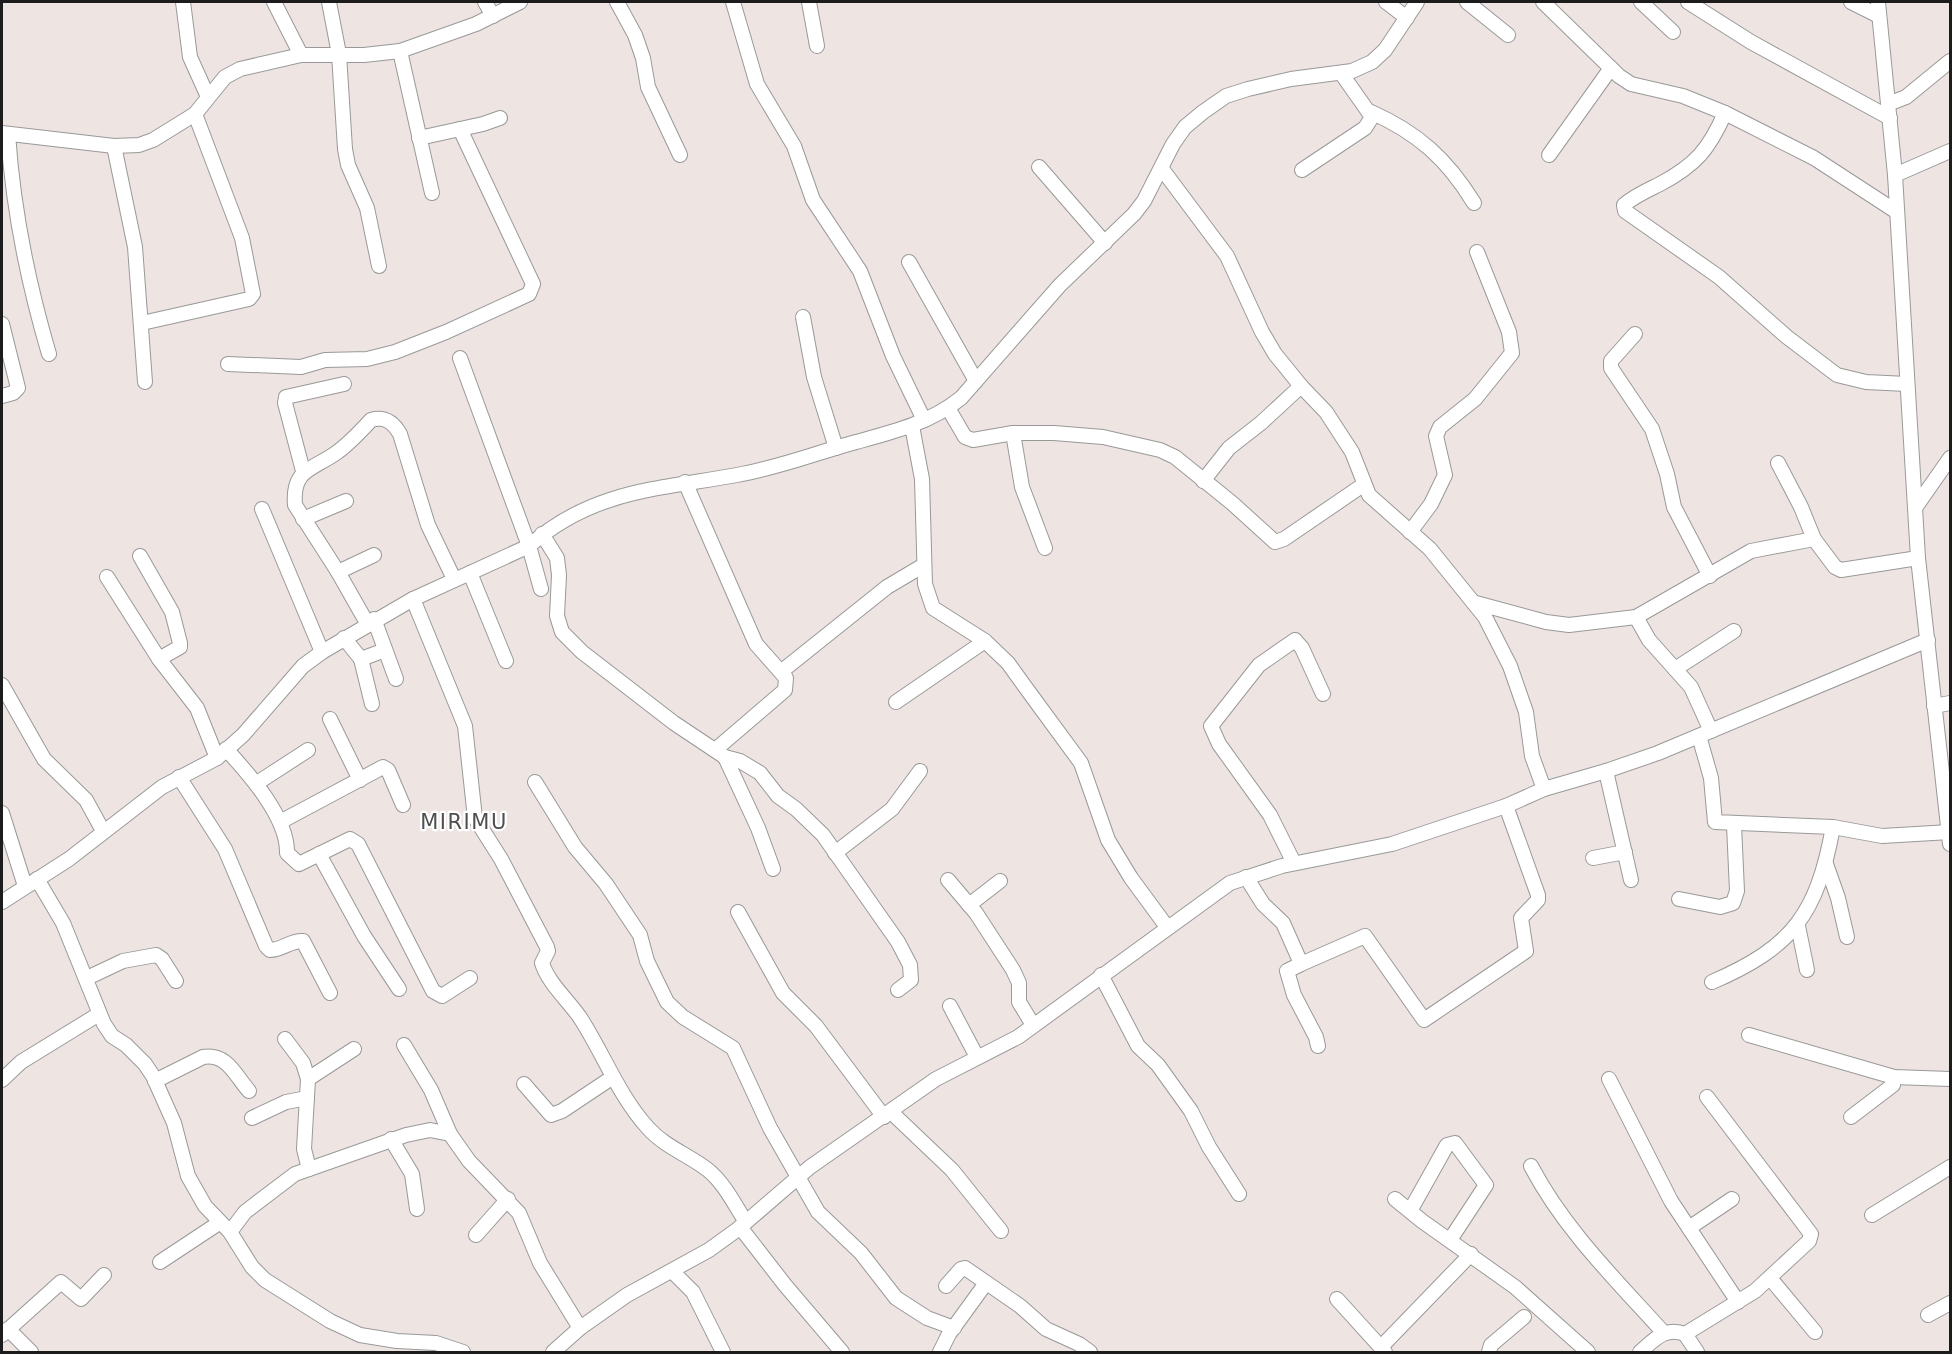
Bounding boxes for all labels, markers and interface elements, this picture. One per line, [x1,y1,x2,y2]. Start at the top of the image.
district label: MIRIMU [420,810,508,834]

